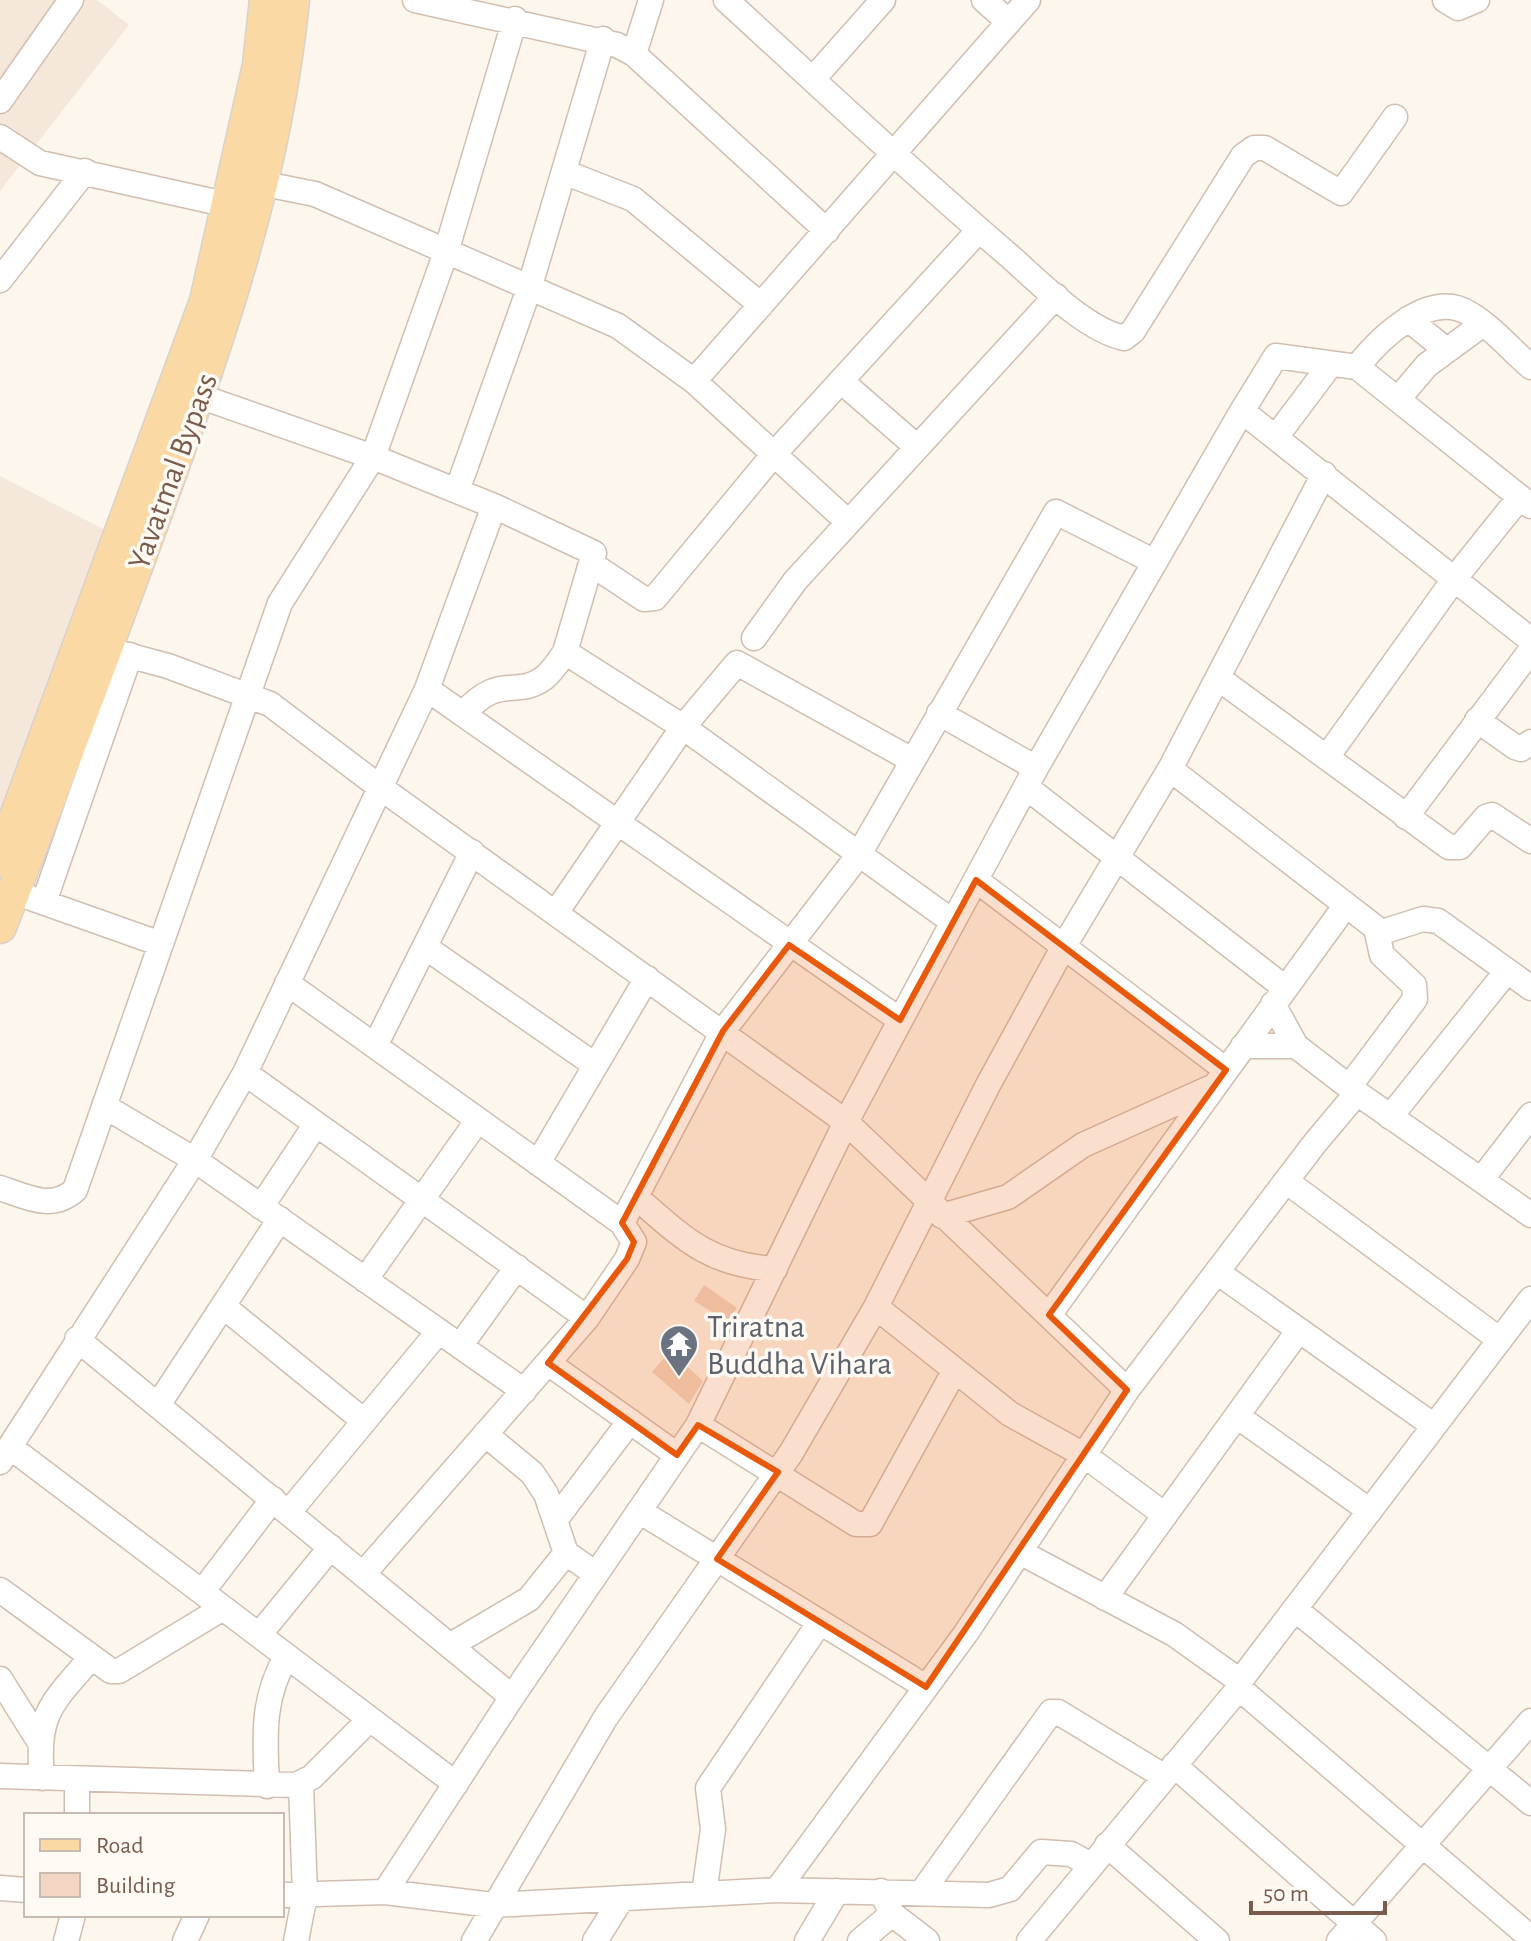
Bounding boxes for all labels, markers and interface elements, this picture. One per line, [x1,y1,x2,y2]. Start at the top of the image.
street label: Yavatmal Bypass [123,369,223,574]
place label: Triratna Buddha Vihara [707,1311,892,1380]
temple icon: Triratna Buddha Vihara [658,1323,700,1378]
legend [24,1813,284,1917]
text: Road [96,1834,144,1858]
scale bar [1251,1865,1385,1915]
text: Building [96,1874,175,1898]
text: 50 m [1263,1882,1309,1906]

